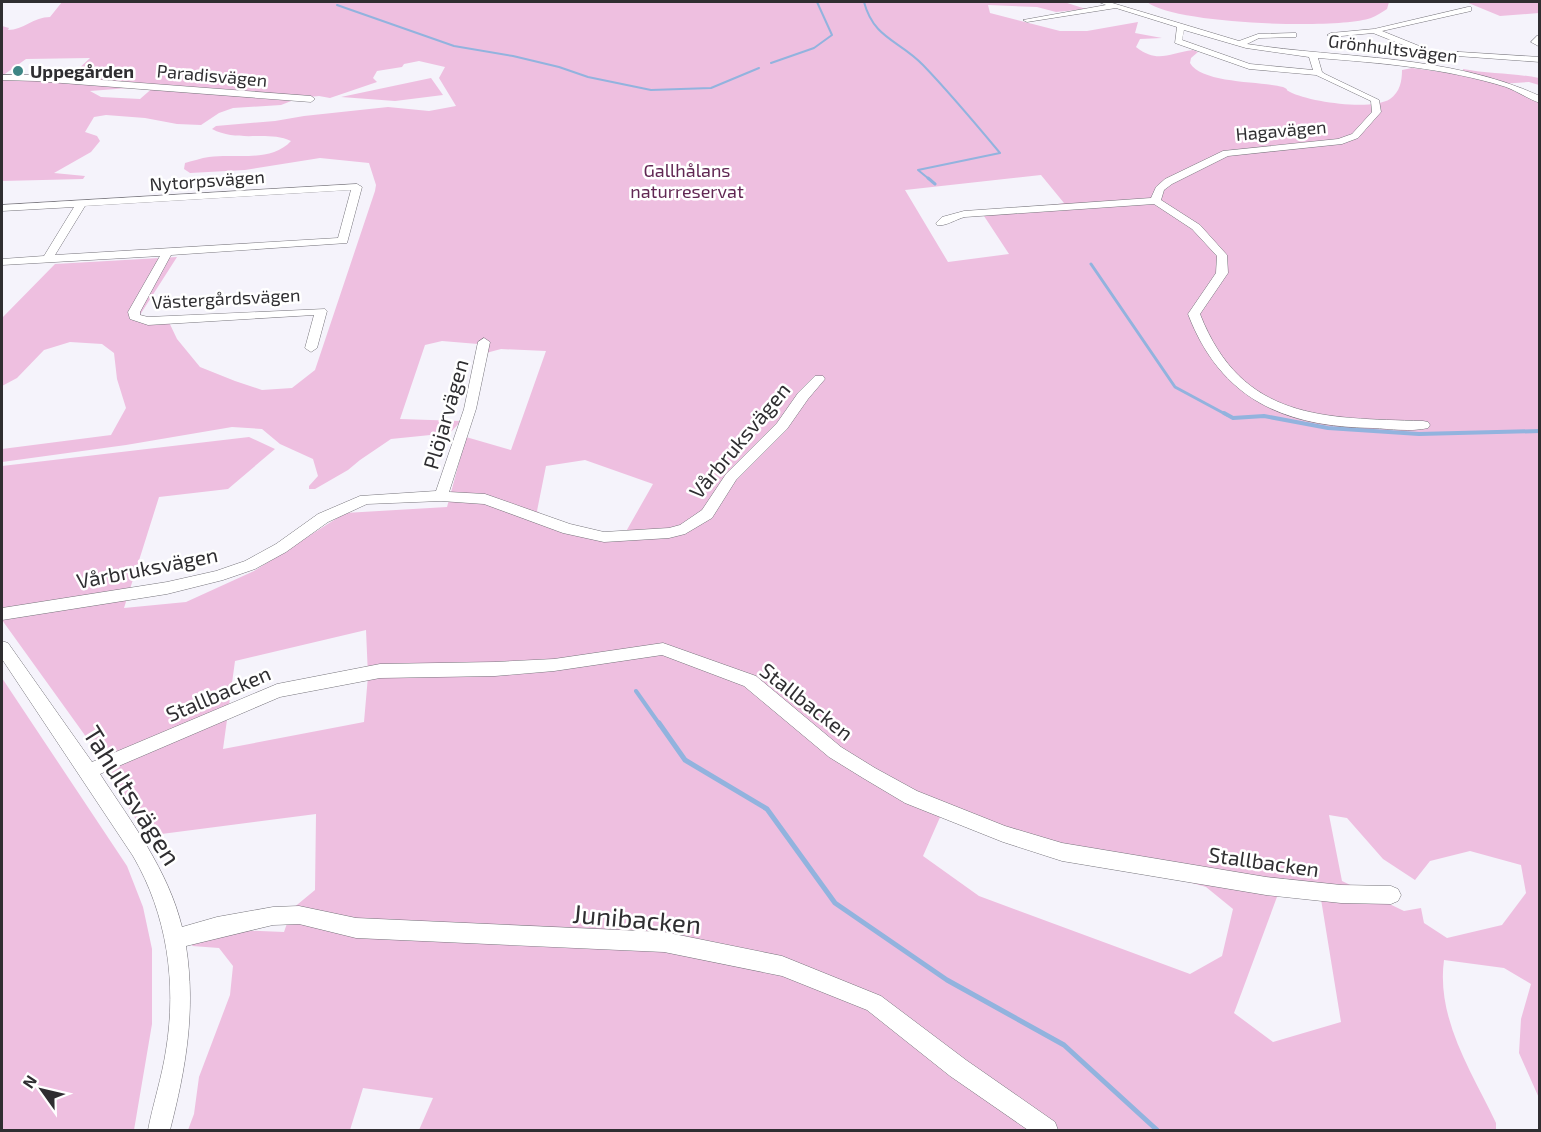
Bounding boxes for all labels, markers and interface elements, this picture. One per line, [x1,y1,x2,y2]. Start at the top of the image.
street label: Grönhultsvägen [1327,29,1459,67]
street label: Paradisvägen [156,59,268,91]
place label: Uppegården [30,60,134,82]
marker: Uppegården [11,64,25,78]
street label: Hagavägen [1235,115,1327,145]
park label: Gallhålans naturreservat [630,159,744,202]
street label: Nytorpsvägen [149,165,265,195]
street label: Västergårdsvägen [151,283,301,313]
street label: Plöjarvägen [417,356,474,472]
street label: Vårbruksvägen [683,377,795,503]
street label: Vårbruksvägen [74,541,220,593]
street label: Stallbacken [755,657,859,745]
street label: Stallbacken [162,660,274,726]
street label: Tahultsvägen [78,719,188,871]
street label: Stallbacken [1207,841,1321,881]
street label: Junibacken [571,897,703,939]
north arrow [12,1060,72,1120]
text: N [18,1071,40,1091]

